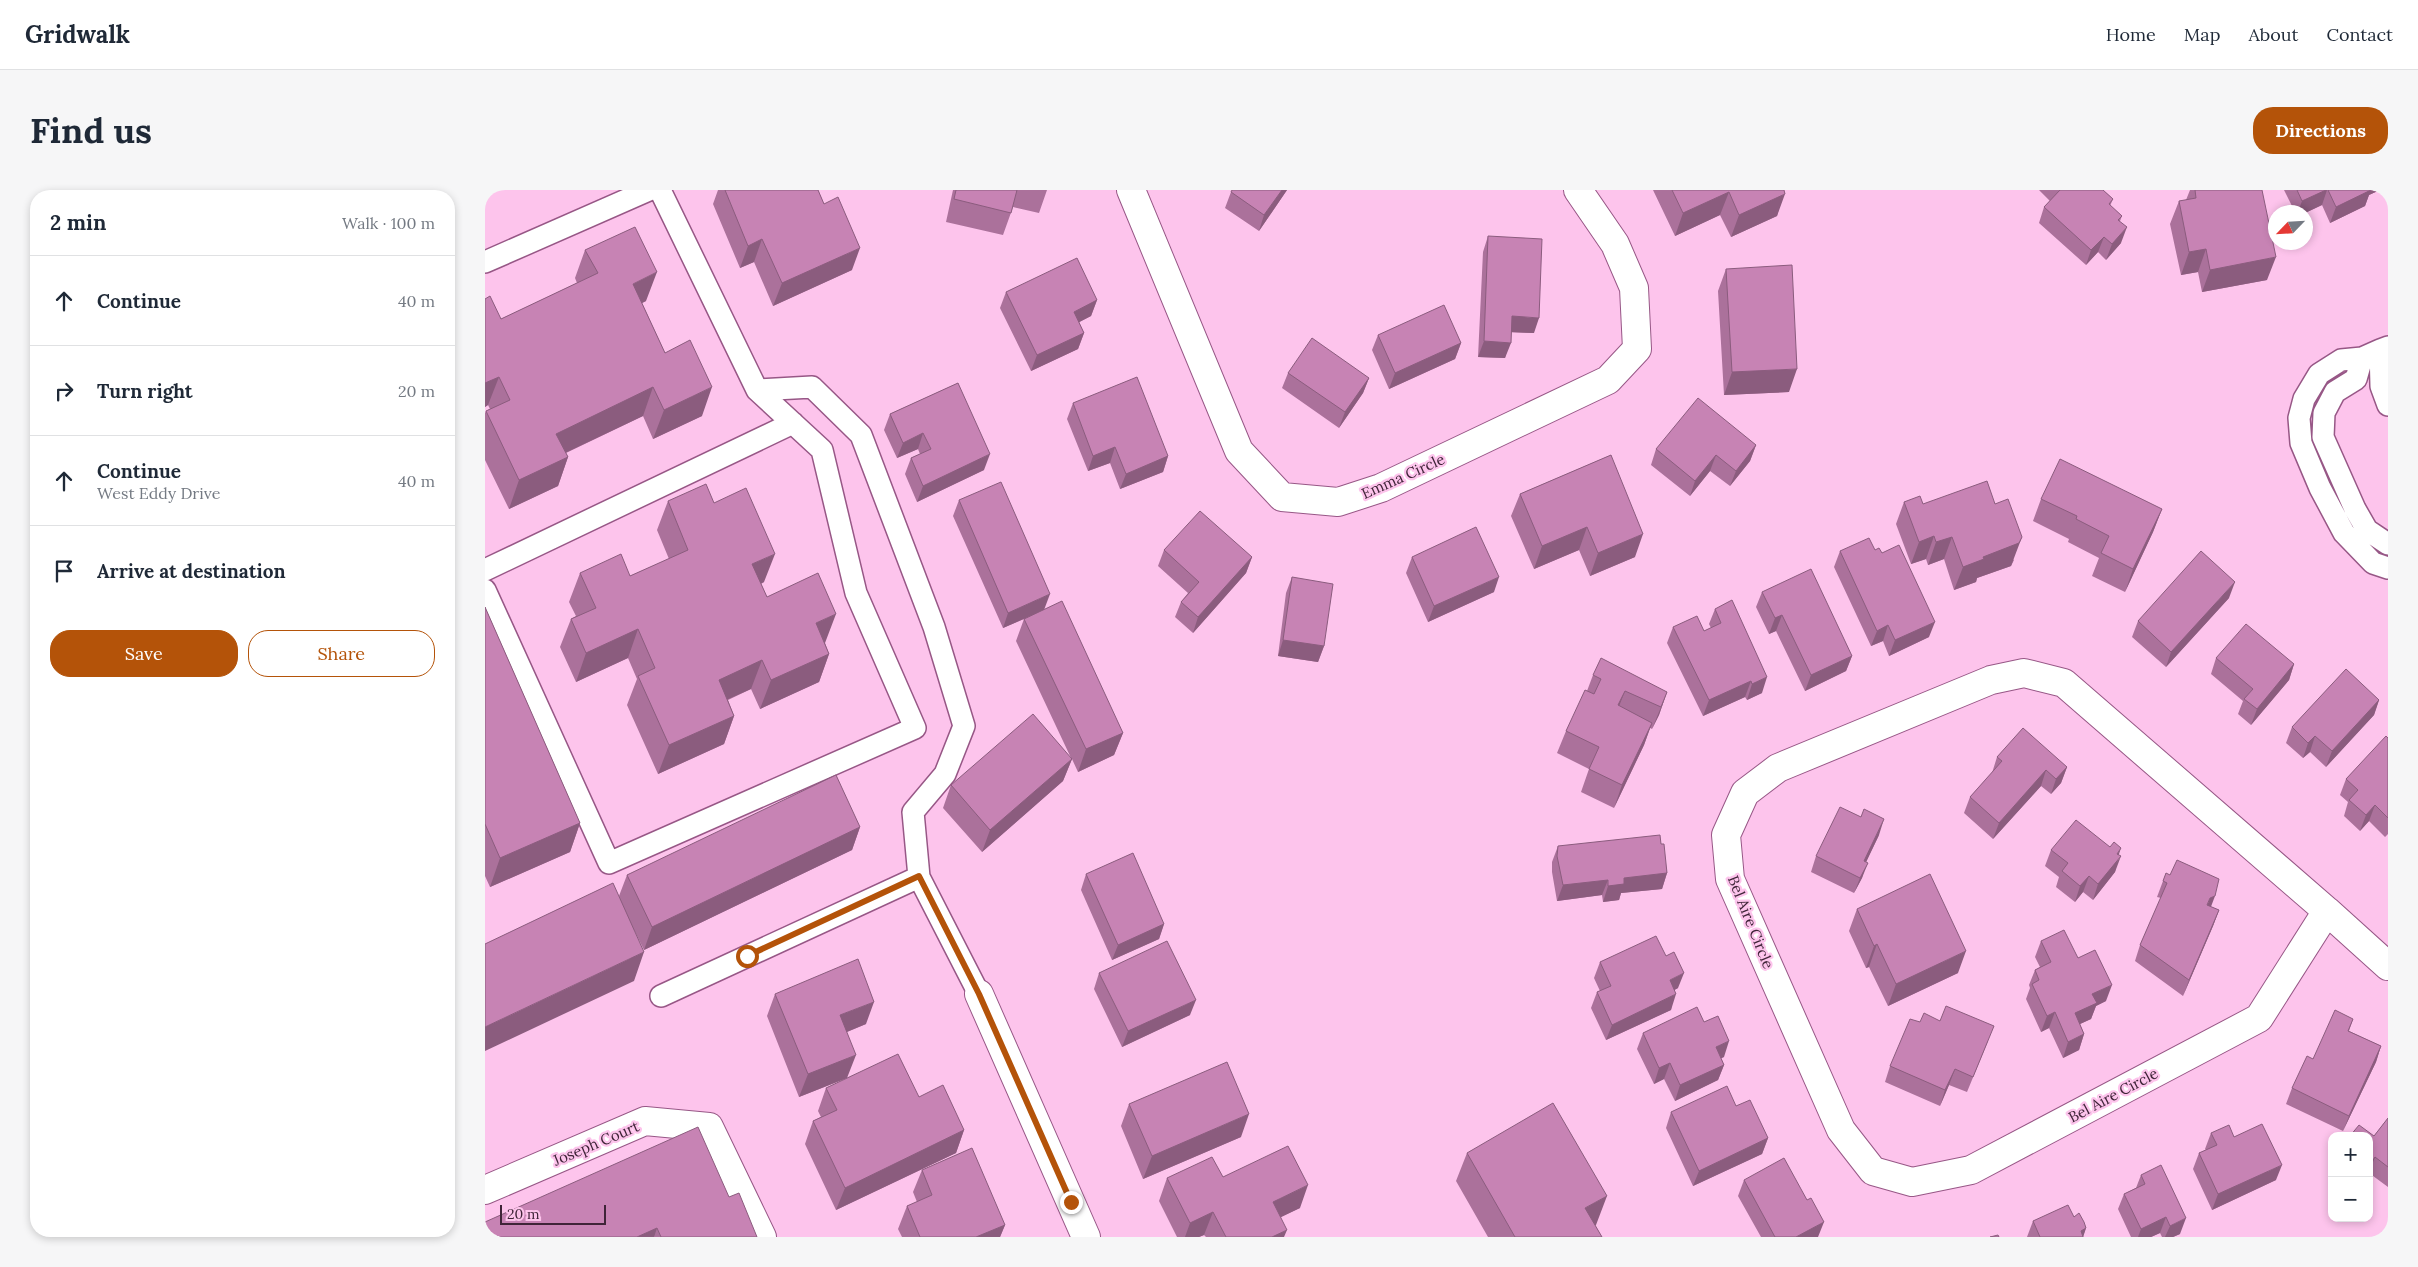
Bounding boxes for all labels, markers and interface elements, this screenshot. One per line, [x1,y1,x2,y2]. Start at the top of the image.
text: Gridwalk [25,19,130,50]
text: Home [2106,23,2156,46]
text: Map [2184,23,2220,46]
text: About [2248,23,2298,46]
text: Contact [2326,23,2393,46]
button: Directions [2253,107,2388,154]
text: Find us [30,108,152,153]
north arrow [2268,205,2313,250]
text: 2 min [50,209,106,236]
text: Walk · 100 m [342,213,435,233]
icon: ahead [50,287,78,315]
text: Continue [97,289,181,313]
text: 40 m [398,291,435,311]
icon: right [50,377,78,405]
text: Turn right [97,379,193,403]
text: 20 m [398,381,435,401]
street label: Emma Circle [1358,449,1448,503]
text: Continue [97,459,181,483]
icon: ahead [50,467,78,495]
text: 40 m [398,471,435,491]
text: West Eddy Drive [97,483,220,503]
icon: arrive [50,557,78,585]
text: Arrive at destination [97,559,286,583]
button: Save [50,630,238,677]
button: Share [248,630,435,677]
street label: Bel Aire Circle [1724,873,1778,971]
route start [736,945,759,968]
street label: Bel Aire Circle [2065,1063,2161,1127]
street label: Joseph Court [549,1116,642,1170]
map controls [2328,1132,2373,1222]
button: + [2328,1132,2373,1177]
button: − [2328,1177,2373,1222]
route end [1060,1191,1083,1214]
scale bar [500,1202,606,1225]
text: 20 m [507,1205,539,1223]

